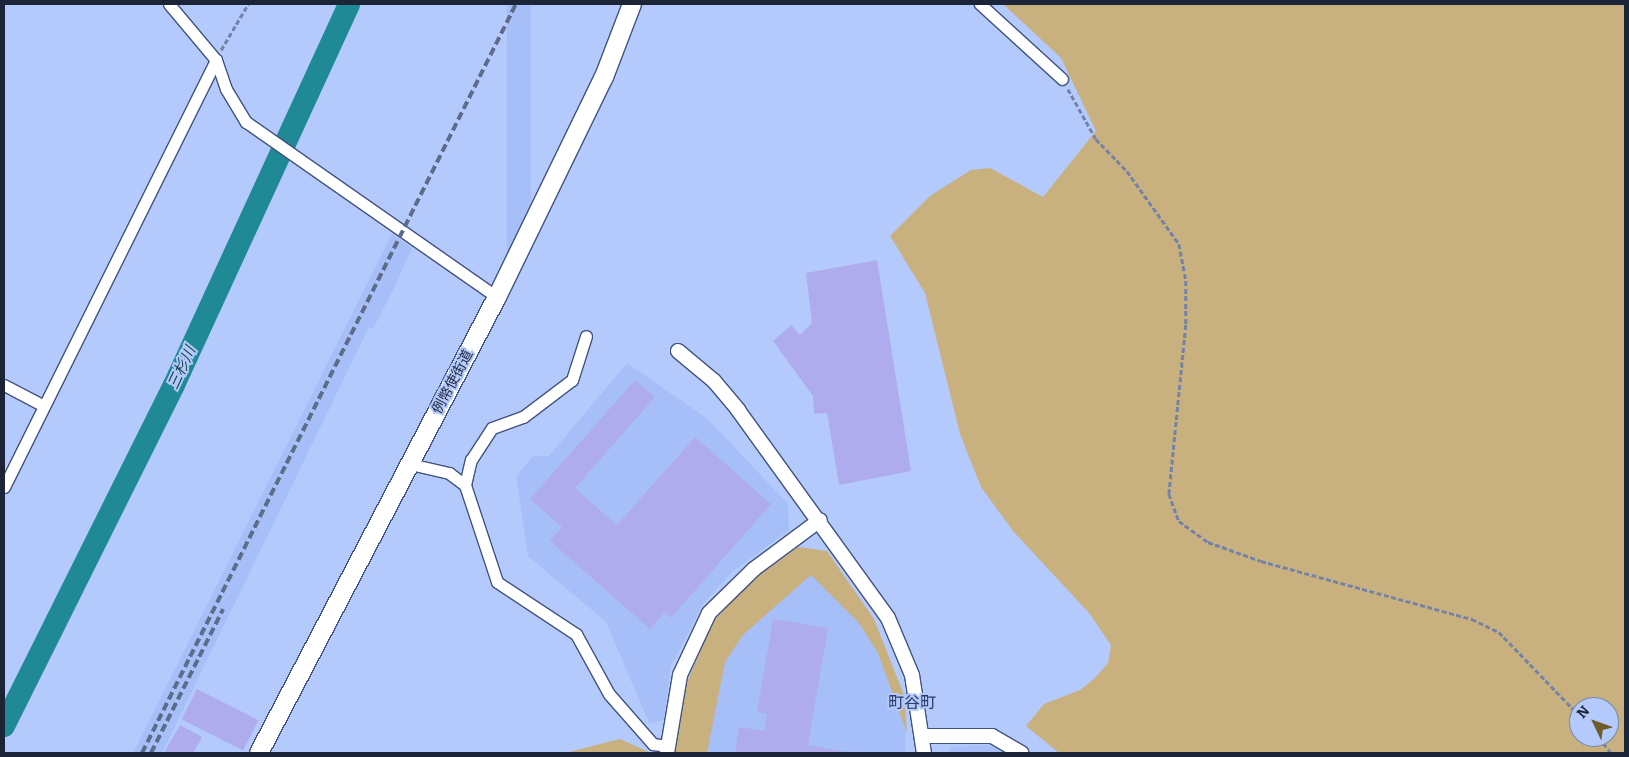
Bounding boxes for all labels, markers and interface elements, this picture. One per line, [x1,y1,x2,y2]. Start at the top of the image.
water label: 三杉川 [164,344,200,392]
street label: 例幣使街道 [429,347,477,417]
district label: 町谷町 [888,693,936,713]
north arrow [1569,697,1619,747]
text: N [1573,703,1593,722]

